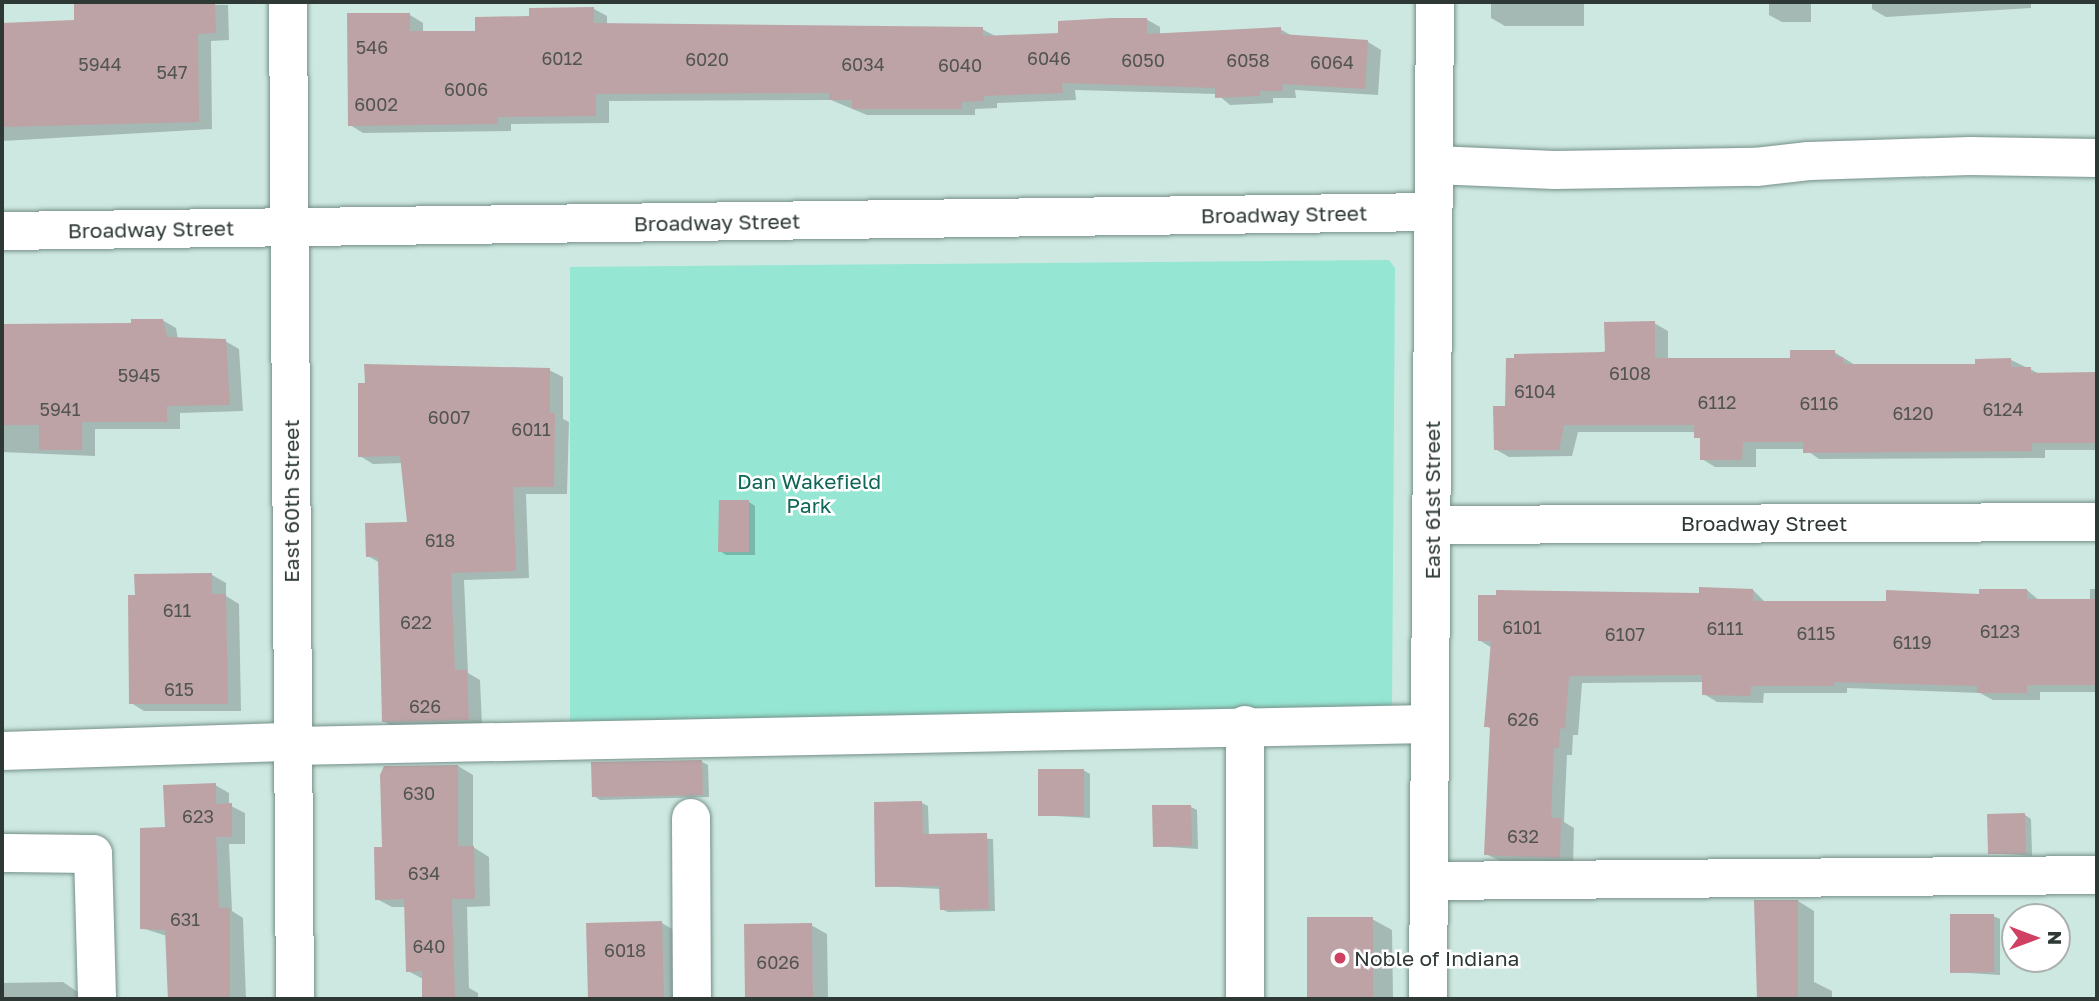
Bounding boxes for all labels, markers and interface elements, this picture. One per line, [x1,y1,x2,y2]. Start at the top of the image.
house number: 546 [356,36,388,58]
house number: 6012 [541,47,583,69]
house number: 6046 [1027,47,1071,69]
house number: 6020 [685,48,729,70]
house number: 6050 [1121,49,1165,71]
house number: 6058 [1226,49,1270,71]
house number: 6064 [1310,51,1354,73]
house number: 5944 [78,53,122,75]
house number: 6034 [841,53,885,75]
house number: 6040 [938,54,982,76]
house number: 547 [157,61,187,83]
house number: 6006 [444,78,488,100]
house number: 6002 [354,93,398,115]
street label: Broadway Street [1200,200,1368,228]
street label: Broadway Street [633,208,801,236]
street label: Broadway Street [67,215,235,243]
house number: 6108 [1609,362,1651,384]
house number: 5945 [118,364,160,386]
house number: 6104 [1514,380,1556,402]
house number: 6112 [1698,391,1736,413]
house number: 6116 [1799,392,1839,414]
house number: 5941 [39,398,81,420]
house number: 6124 [1982,398,2024,420]
house number: 6120 [1892,402,1934,424]
house number: 6007 [428,406,470,428]
house number: 6011 [511,418,551,440]
street label: East 60th Street [278,419,304,583]
street label: East 61st Street [1419,420,1445,580]
park label: Dan Wakefield Park [737,468,881,518]
street label: Broadway Street [1681,510,1847,536]
house number: 618 [425,529,455,551]
house number: 611 [163,599,191,621]
house number: 622 [400,611,432,633]
house number: 6101 [1502,616,1542,638]
house number: 6111 [1706,617,1744,639]
house number: 6123 [1980,620,2020,642]
house number: 6115 [1797,622,1835,644]
house number: 6107 [1605,623,1645,645]
house number: 6119 [1892,631,1932,653]
house number: 615 [164,678,194,700]
house number: 626 [409,695,441,717]
house number: 626 [1507,708,1539,730]
house number: 630 [403,782,435,804]
house number: 623 [182,805,214,827]
house number: 632 [1507,825,1539,847]
house number: 634 [408,862,440,884]
north arrow [2001,903,2071,973]
house number: 631 [170,908,200,930]
text: N [2044,931,2067,945]
house number: 640 [412,935,446,957]
house number: 6018 [604,939,646,961]
place label: Noble of Indiana [1354,945,1519,971]
marker: Noble of Indiana [1332,950,1348,966]
house number: 6026 [756,951,800,973]

